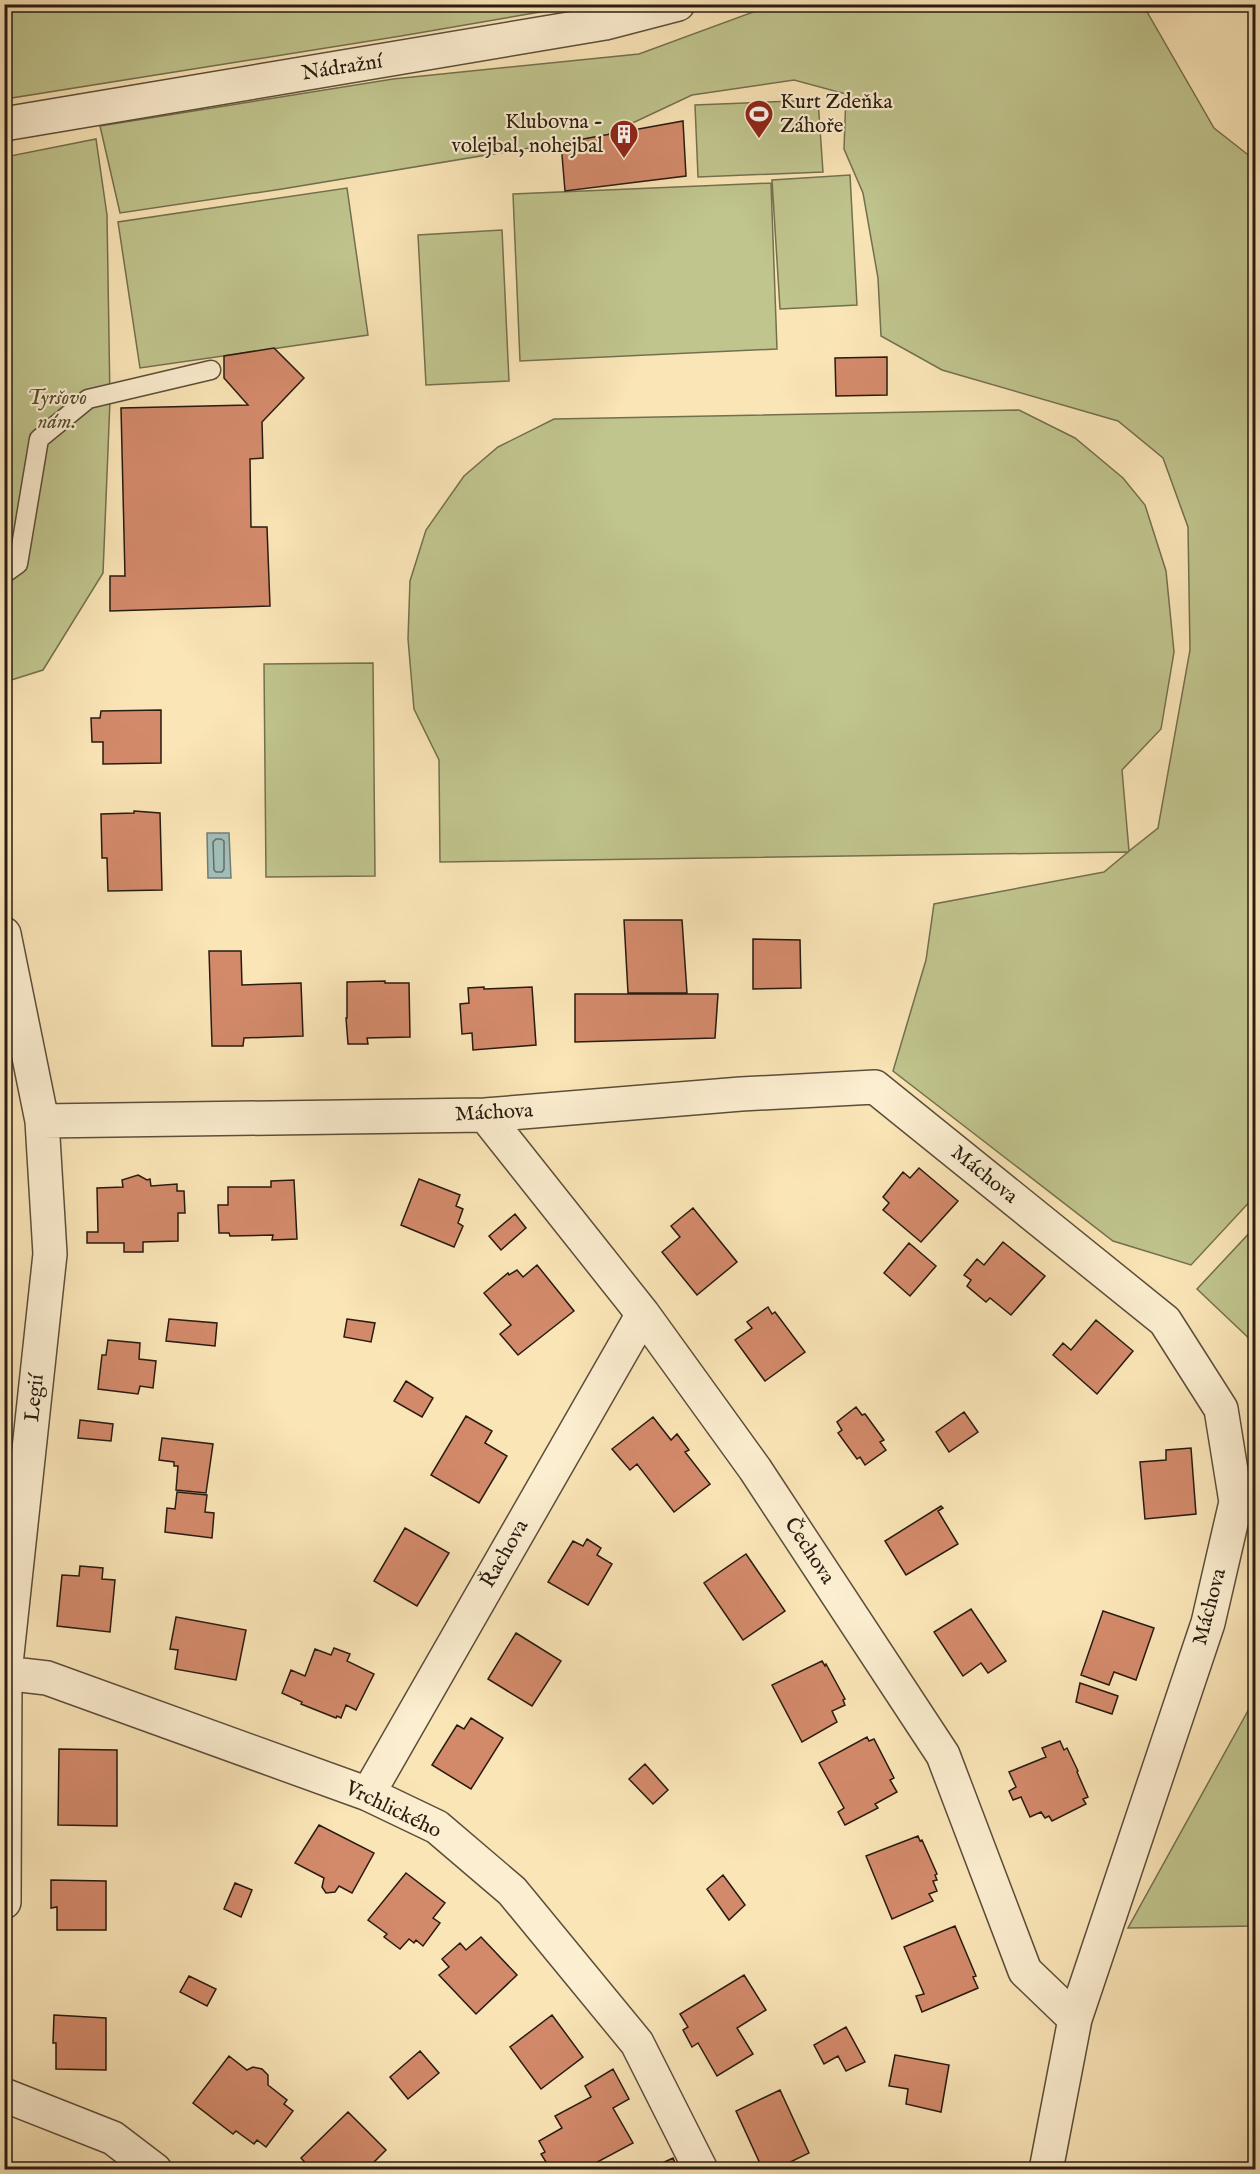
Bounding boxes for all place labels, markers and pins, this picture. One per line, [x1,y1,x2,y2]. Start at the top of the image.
place label: Kurt Zdeňka Záhoře [780,89,893,140]
sports icon: Kurt Zdeňka Záhoře [743,98,775,140]
place label: Klubovna - volejbal, nohejbal [452,109,603,160]
building icon: Klubovna - volejbal, nohejbal [608,118,640,160]

